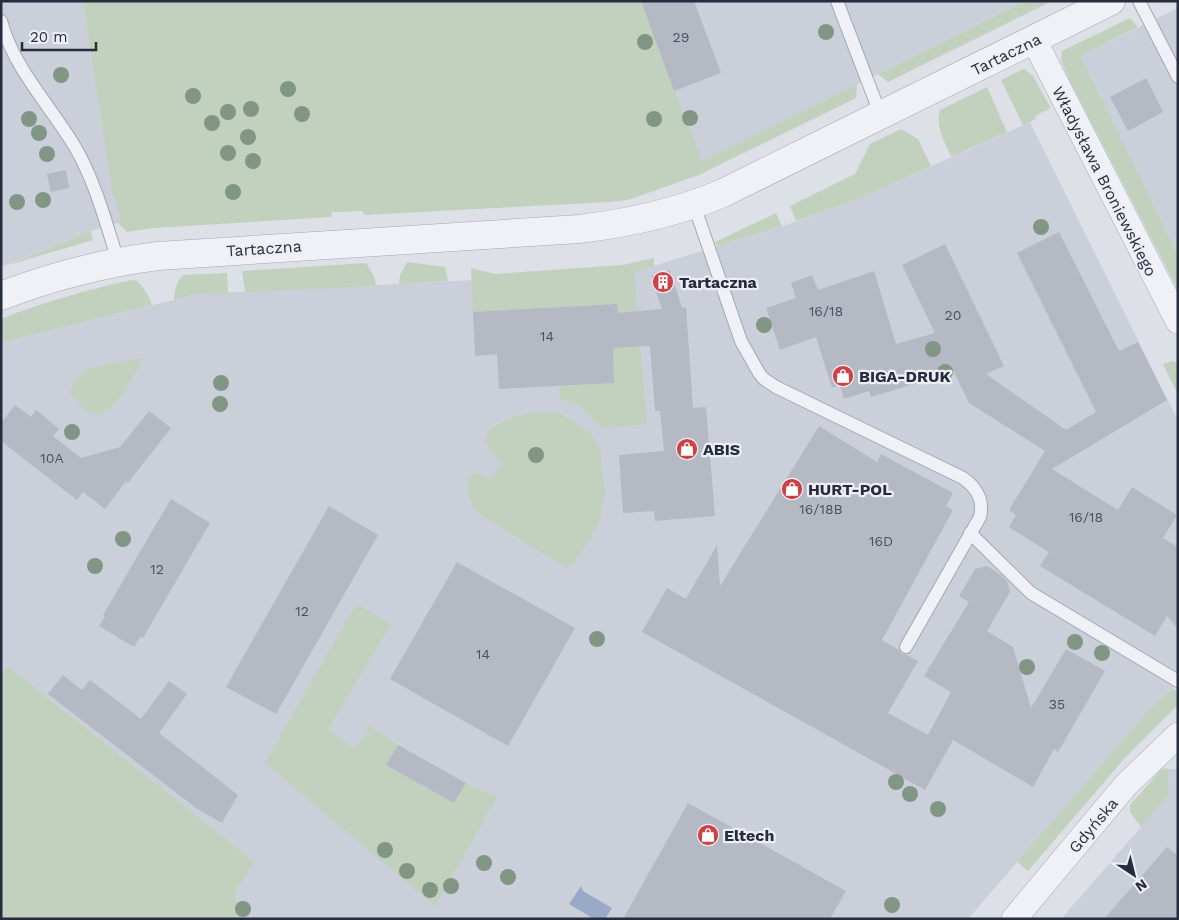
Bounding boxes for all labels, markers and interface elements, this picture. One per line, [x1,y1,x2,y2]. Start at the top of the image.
scale bar [22,20,96,52]
text: 20 m [30,28,68,46]
house number: 29 [673,29,689,45]
street label: Tartaczna [968,29,1044,80]
street label: Władysława Broniewskiego [1048,83,1161,279]
street label: Tartaczna [226,236,302,261]
building icon: Tartaczna [651,270,675,294]
place label: Tartaczna [679,273,758,292]
house number: 16/18 [809,303,843,319]
house number: 20 [945,307,961,323]
house number: 14 [540,328,554,344]
shop icon: BIGA-DRUK [831,364,855,388]
place label: BIGA-DRUK [859,367,951,386]
shop icon: ABIS [675,437,699,461]
place label: ABIS [703,440,740,459]
house number: 10A [40,450,64,466]
shop icon: HURT-POL [780,477,804,501]
place label: HURT-POL [808,480,892,499]
house number: 16/18B [799,501,843,517]
house number: 16/18 [1069,509,1103,525]
house number: 16D [869,533,893,549]
house number: 12 [150,561,164,577]
house number: 12 [295,603,309,619]
house number: 14 [476,646,490,662]
house number: 35 [1049,696,1065,712]
street label: Gdyńska [1065,794,1122,857]
shop icon: Eltech [696,823,720,847]
place label: Eltech [724,826,774,845]
north arrow [1109,850,1159,900]
text: N [1133,876,1150,895]

